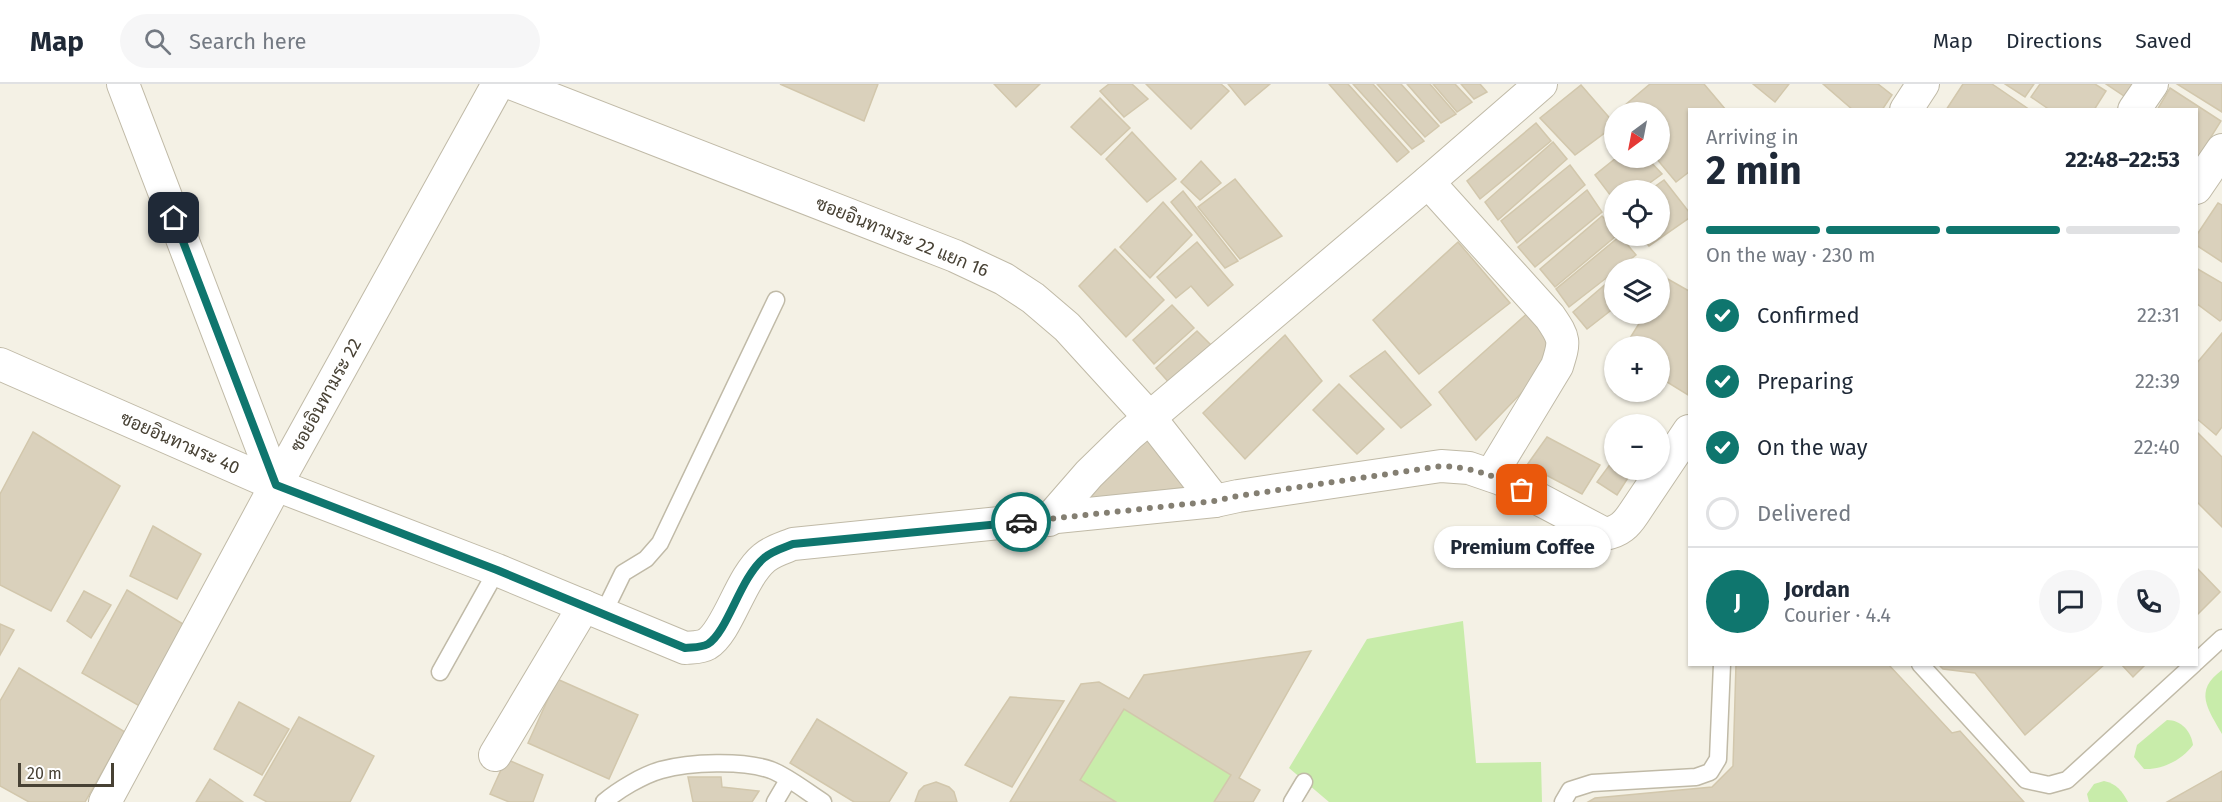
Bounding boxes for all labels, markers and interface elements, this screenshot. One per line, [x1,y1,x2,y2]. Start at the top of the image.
search box [120,14,540,68]
text: Map [30,25,84,58]
icon: search [141,25,174,58]
text: Search here [189,28,307,55]
text: Map [1933,28,1973,54]
text: Directions [2006,28,2102,54]
text: Saved [2135,28,2192,54]
north arrow [1604,102,1670,168]
map controls [1604,102,1670,480]
text: Arriving in [1706,125,1799,149]
text: 22:48–22:53 [2065,146,2180,173]
text: 2 min [1706,148,1802,194]
button: locate [1604,180,1670,246]
pin [148,192,199,243]
street label: ซอยอินทามระ 22 แยก 16 [812,192,992,282]
icon: home [157,201,190,234]
text: On the way · 230 m [1706,243,1875,267]
button: layers [1604,258,1670,324]
icon: check [1706,299,1739,332]
text: Confirmed [1757,302,1860,329]
text: 22:31 [2137,303,2180,327]
street label: ซอยอินทามระ 22 [286,334,366,456]
button: + [1604,336,1670,402]
icon: check [1706,365,1739,398]
text: Preparing [1757,368,1853,395]
text: 22:39 [2135,369,2180,393]
street label: ซอยอินทามระ 40 [117,407,243,479]
button: − [1604,414,1670,480]
icon: check [1706,431,1739,464]
text: On the way [1757,434,1868,461]
text: 22:40 [2134,435,2180,459]
pin [1496,464,1547,515]
icon: bag [1505,473,1538,506]
courier [991,492,1051,552]
text: Delivered [1757,500,1852,527]
icon: car [1005,506,1038,539]
callout: Premium Coffee [1434,526,1610,568]
text: Premium Coffee [1450,535,1595,559]
button: chat [2039,570,2102,633]
button: phone [2117,570,2180,633]
text: Jordan [1784,576,1850,603]
text: J [1734,588,1741,615]
text: Courier · 4.4 [1784,603,1891,627]
scale bar [18,760,114,788]
text: 20 m [27,764,62,783]

